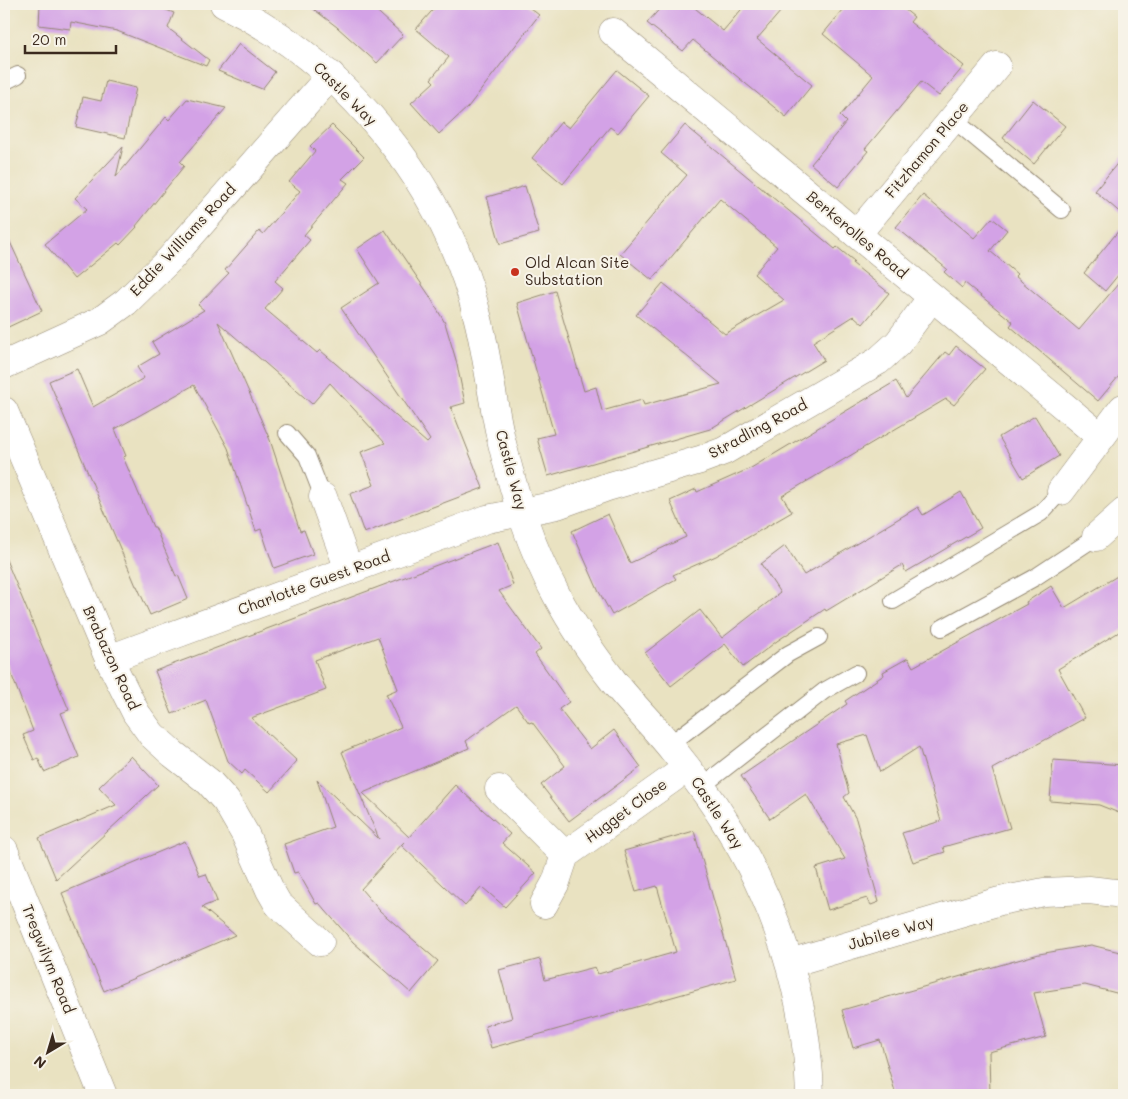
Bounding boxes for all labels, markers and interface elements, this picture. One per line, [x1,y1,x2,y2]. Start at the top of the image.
scale bar [25,22,116,54]
text: 20 m [32,29,66,49]
street label: Castle Way [310,57,382,130]
street label: Fitzhamon Place [880,97,972,202]
street label: Eddie Williams Road [125,179,240,300]
street label: Berkerolles Road [803,186,912,282]
place label: Old Alcan Site Substation [525,252,629,289]
marker: Old Alcan Site Substation [509,266,521,278]
street label: Stradling Road [705,394,810,463]
street label: Castle Way [492,427,532,512]
street label: Charlotte Guest Road [235,545,393,619]
street label: Brabazon Road [79,602,145,713]
street label: Castle Way [687,773,749,852]
street label: Hugget Close [580,774,671,847]
street label: Tregwilym Road [18,901,80,1016]
street label: Jubilee Way [846,910,936,954]
north arrow [22,1026,72,1076]
text: N [30,1052,50,1073]

